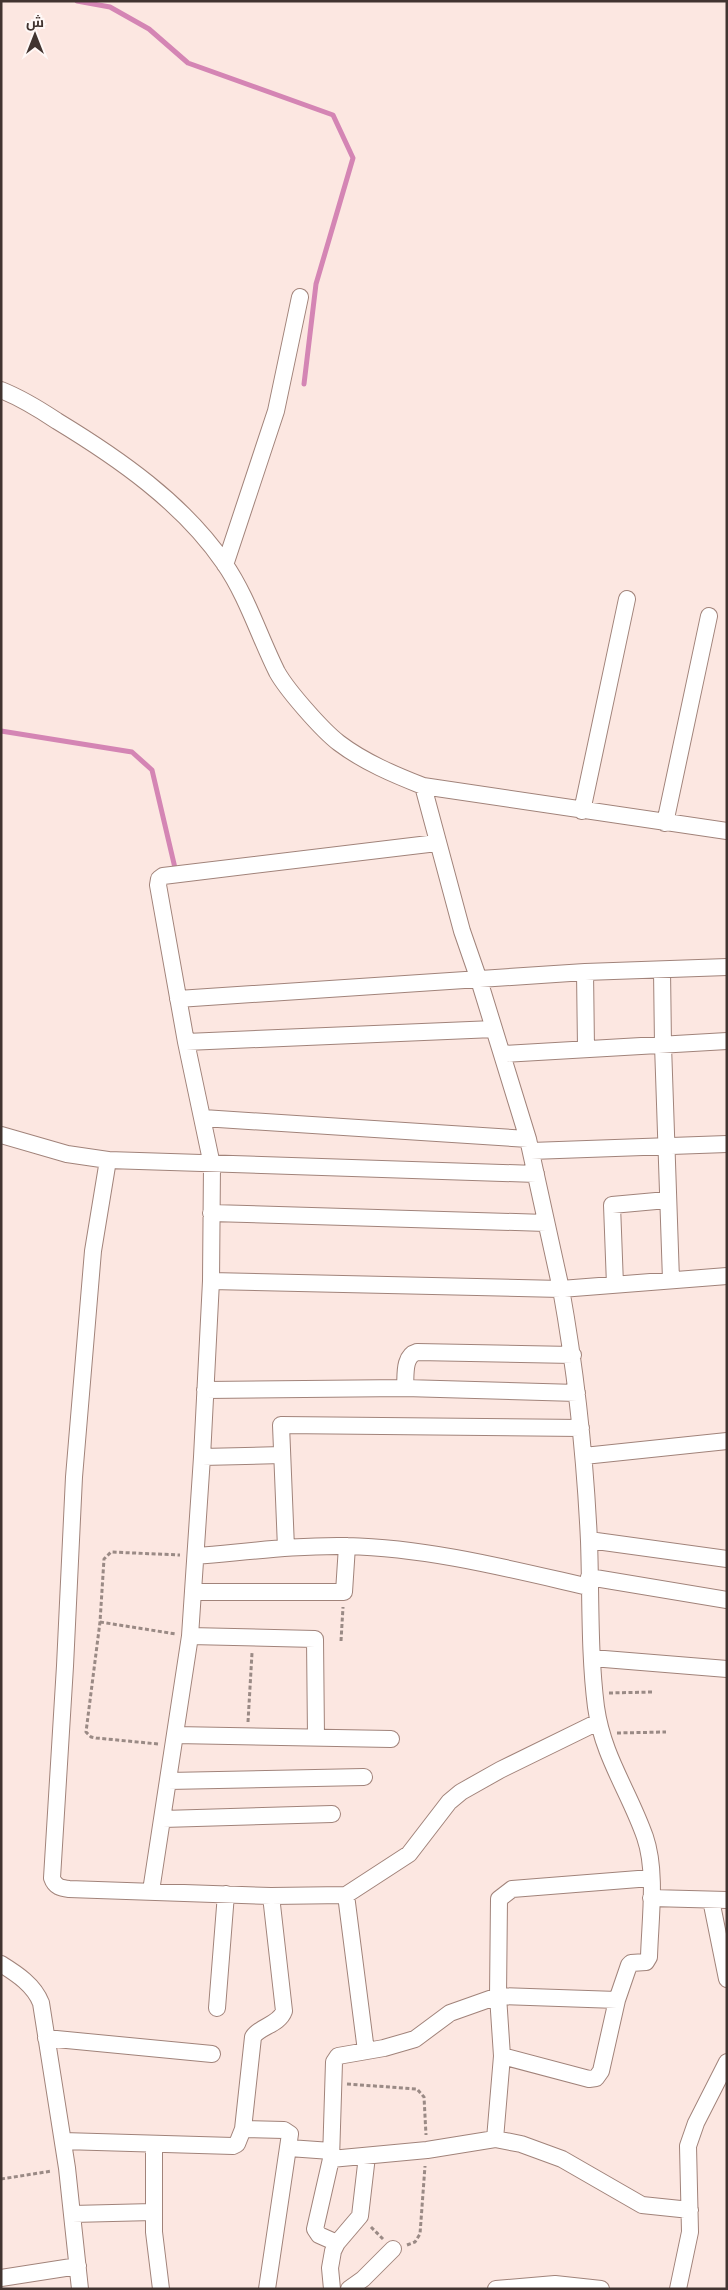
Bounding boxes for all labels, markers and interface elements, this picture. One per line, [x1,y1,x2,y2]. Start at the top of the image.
north arrow [10,10,60,60]
text: ش [26,13,44,31]

